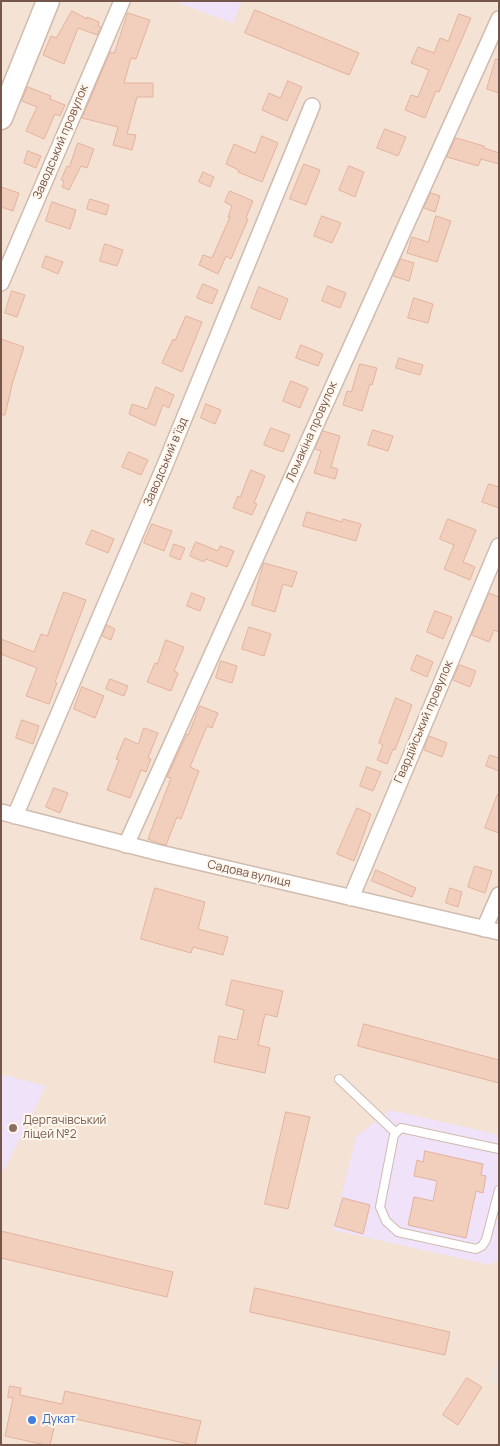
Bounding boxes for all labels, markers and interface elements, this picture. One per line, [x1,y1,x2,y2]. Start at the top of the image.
street label: Заводський провулок [30,83,92,201]
street label: Ломакіна провулок [283,379,341,485]
street label: Заводський в’їзд [141,415,191,509]
street label: Гвардійський провулок [392,658,456,786]
street label: Садова вулиця [206,857,292,891]
place label: Дергачівський ліцей №2 [23,1114,106,1142]
marker: Дергачівський ліцей №2 [7,1122,19,1134]
place label: Дукат [42,1413,76,1427]
marker: Дукат [26,1414,38,1426]

